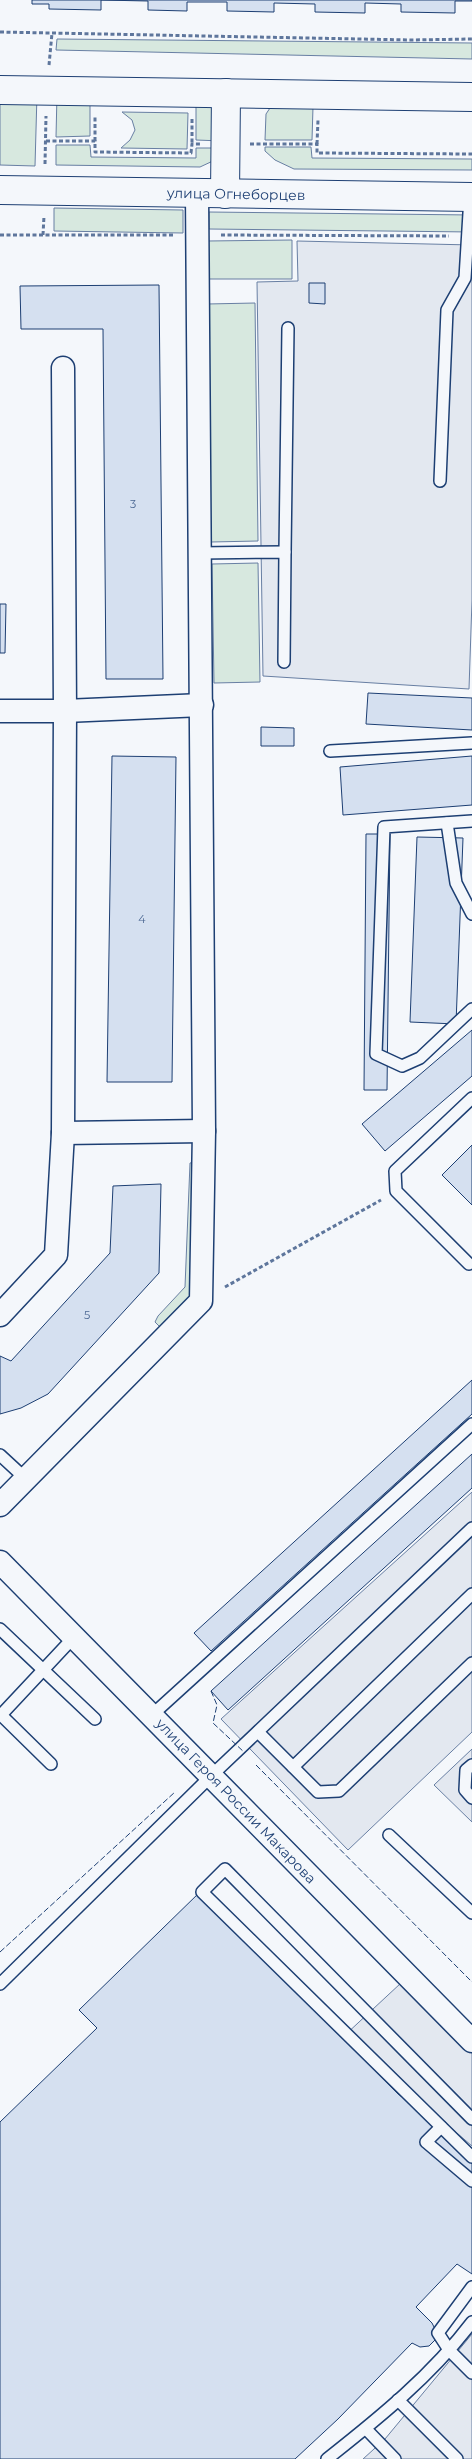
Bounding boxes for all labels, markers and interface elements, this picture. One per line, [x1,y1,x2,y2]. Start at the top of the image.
street label: улица Огнеборцев [166,184,305,204]
house number: 3 [130,497,136,511]
house number: 4 [138,912,146,926]
house number: 5 [84,1308,90,1322]
street label: улица Героя России Макарова [151,1714,320,1887]

